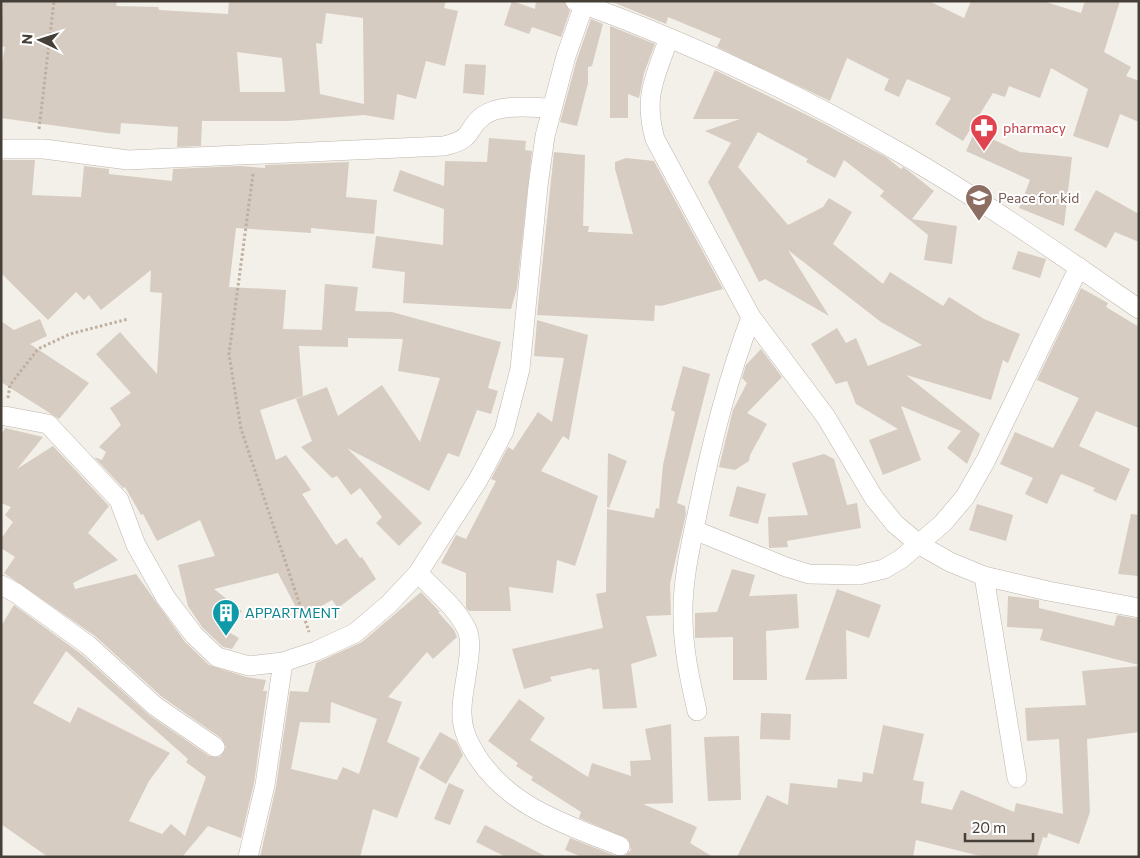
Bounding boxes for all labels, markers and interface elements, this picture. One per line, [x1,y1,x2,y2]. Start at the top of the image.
north arrow [15,15,65,65]
text: N [18,33,35,45]
pharmacy icon: pharmacy [969,113,999,152]
place label: pharmacy [1003,119,1066,136]
school or university icon: Peace for kid [964,183,994,222]
place label: Peace for kid [998,189,1079,206]
building icon: APPARTMENT [211,598,241,637]
place label: APPARTMENT [245,604,340,621]
scale bar [965,810,1032,842]
text: 20 m [972,818,1006,836]

